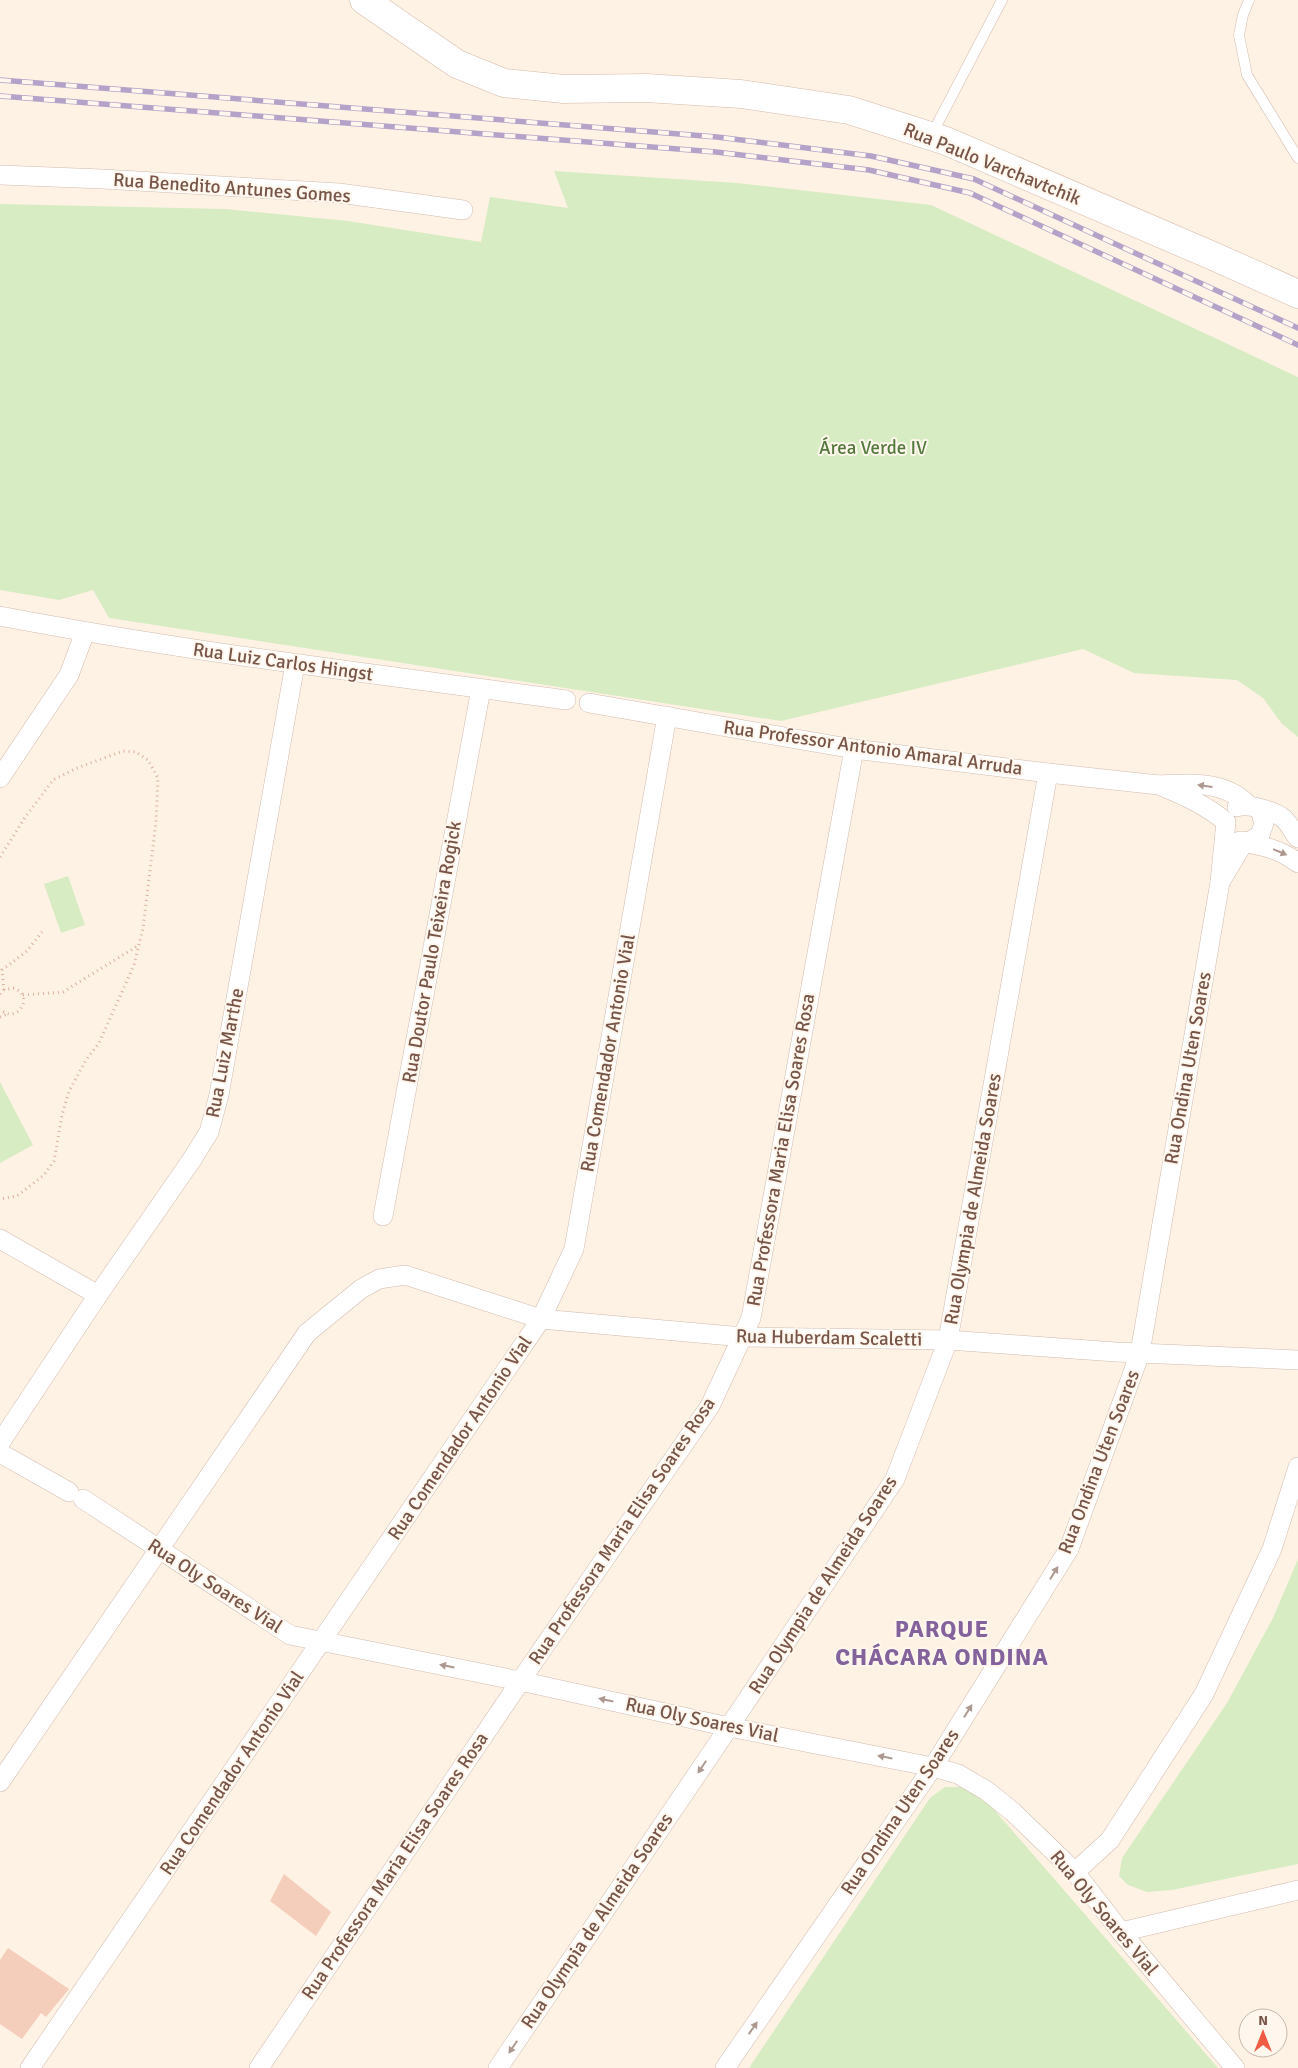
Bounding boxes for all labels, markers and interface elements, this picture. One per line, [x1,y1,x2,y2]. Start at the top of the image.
street label: Rua Paulo Varchavtchik [900,117,1085,211]
street label: Rua Benedito Antunes Gomes [112,168,352,208]
park label: Área Verde IV [819,436,927,460]
street label: Rua Luiz Carlos Hingst [191,637,375,687]
street label: Rua Professor Antonio Amaral Arruda [722,715,1024,781]
one-way arrow [1196,782,1212,790]
street label: Rua Doutor Paulo Teixeira Rogick [397,819,467,1085]
one-way arrow [1273,849,1287,857]
street label: Rua Comendador Antonio Vial [575,932,641,1174]
street label: Rua Ondina Uten Soares [1159,970,1217,1166]
street label: Rua Luiz Marthe [201,986,249,1120]
street label: Rua Professora Maria Elisa Soares Rosa [742,992,820,1308]
street label: Rua Olympia de Almeida Soares [939,1071,1007,1327]
street label: Rua Huberdam Scaletti [736,1324,922,1352]
street label: Rua Comendador Antonio Vial [383,1331,537,1545]
street label: Rua Ondina Uten Soares [1053,1367,1145,1557]
street label: Rua Professora Maria Elisa Soares Rosa [523,1393,721,1669]
street label: Rua Olympia de Almeida Soares [743,1471,903,1699]
street label: Rua Oly Soares Vial [143,1533,287,1639]
one-way arrow [1049,1566,1059,1580]
district label: PARQUE CHÁCARA ONDINA [835,1614,1049,1672]
one-way arrow [439,1662,455,1670]
street label: Rua Comendador Antonio Vial [155,1666,309,1880]
street label: Rua Oly Soares Vial [623,1692,781,1748]
one-way arrow [598,1696,614,1704]
one-way arrow [963,1704,973,1718]
street label: Rua Ondina Uten Soares [835,1724,965,1900]
street label: Rua Professora Maria Elisa Soares Rosa [296,1728,494,2004]
one-way arrow [877,1753,893,1761]
one-way arrow [697,1760,707,1774]
street label: Rua Olympia de Almeida Soares [516,1809,678,2033]
street label: Rua Oly Soares Vial [1045,1845,1163,1981]
north arrow [1238,2008,1288,2058]
text: N [1258,2012,1268,2029]
one-way arrow [748,2021,758,2035]
one-way arrow [508,2040,517,2053]

